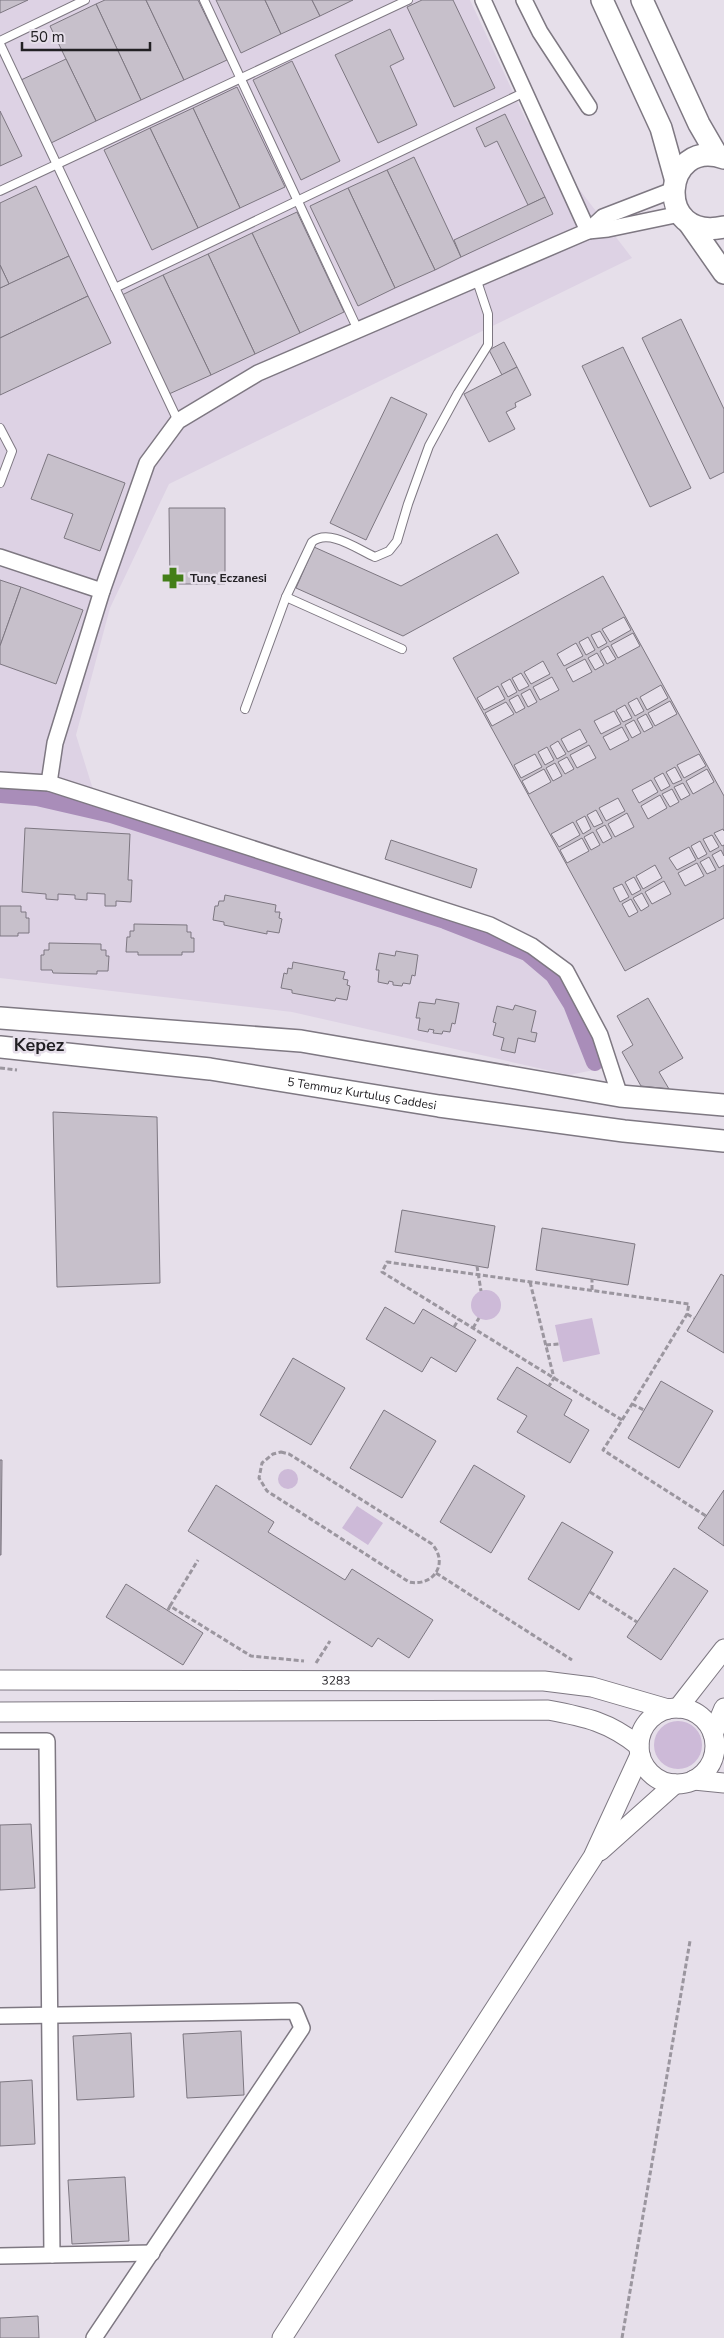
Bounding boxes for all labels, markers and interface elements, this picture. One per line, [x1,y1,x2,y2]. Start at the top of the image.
scale bar [22,20,150,52]
text: 50 m [30,27,65,47]
pharmacy icon: Tunç Eczanesi [160,565,186,591]
place label: Tunç Eczanesi [190,570,267,586]
district label: Kepez [14,1033,65,1057]
street label: 5 Temmuz Kurtuluş Caddesi [286,1074,438,1113]
street label: 3283 [322,1673,350,1689]

